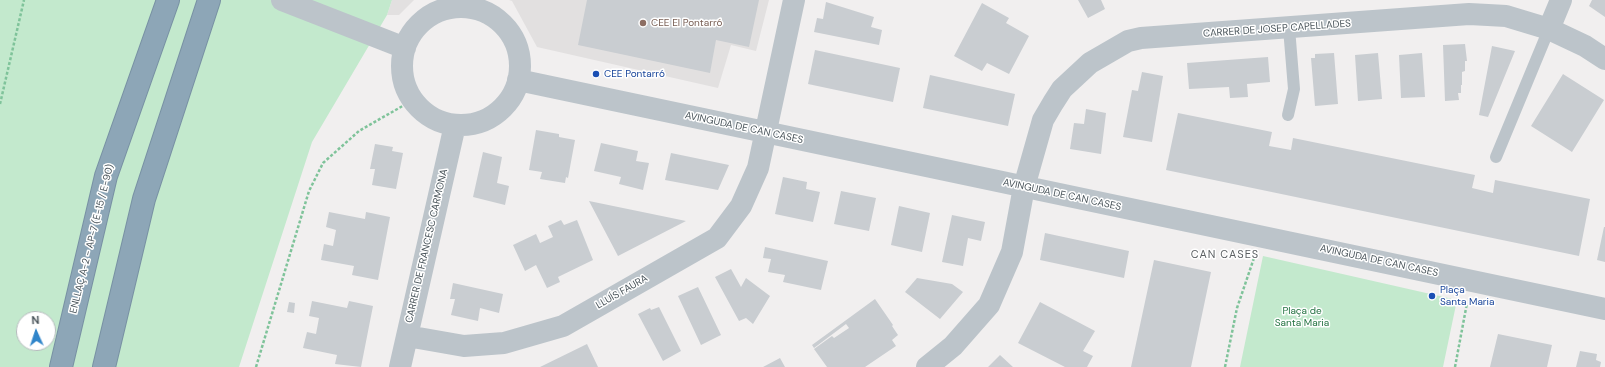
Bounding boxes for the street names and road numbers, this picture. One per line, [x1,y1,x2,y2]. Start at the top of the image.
street label: CARRER DE JOSEP CAPELLADES [1203,18,1351,40]
street label: AVINGUDA DE CAN CASES [684,110,804,146]
street label: ENLLAÇ A-2 - AP-7 (E-15 / E-90) [68,163,116,315]
street label: CARRER DE FRANCESC CARMONA [403,168,451,324]
street label: AVINGUDA DE CAN CASES [1002,177,1122,213]
street label: AVINGUDA DE CAN CASES [1319,243,1439,279]
street label: LLUÍS FAURA [594,272,650,312]

